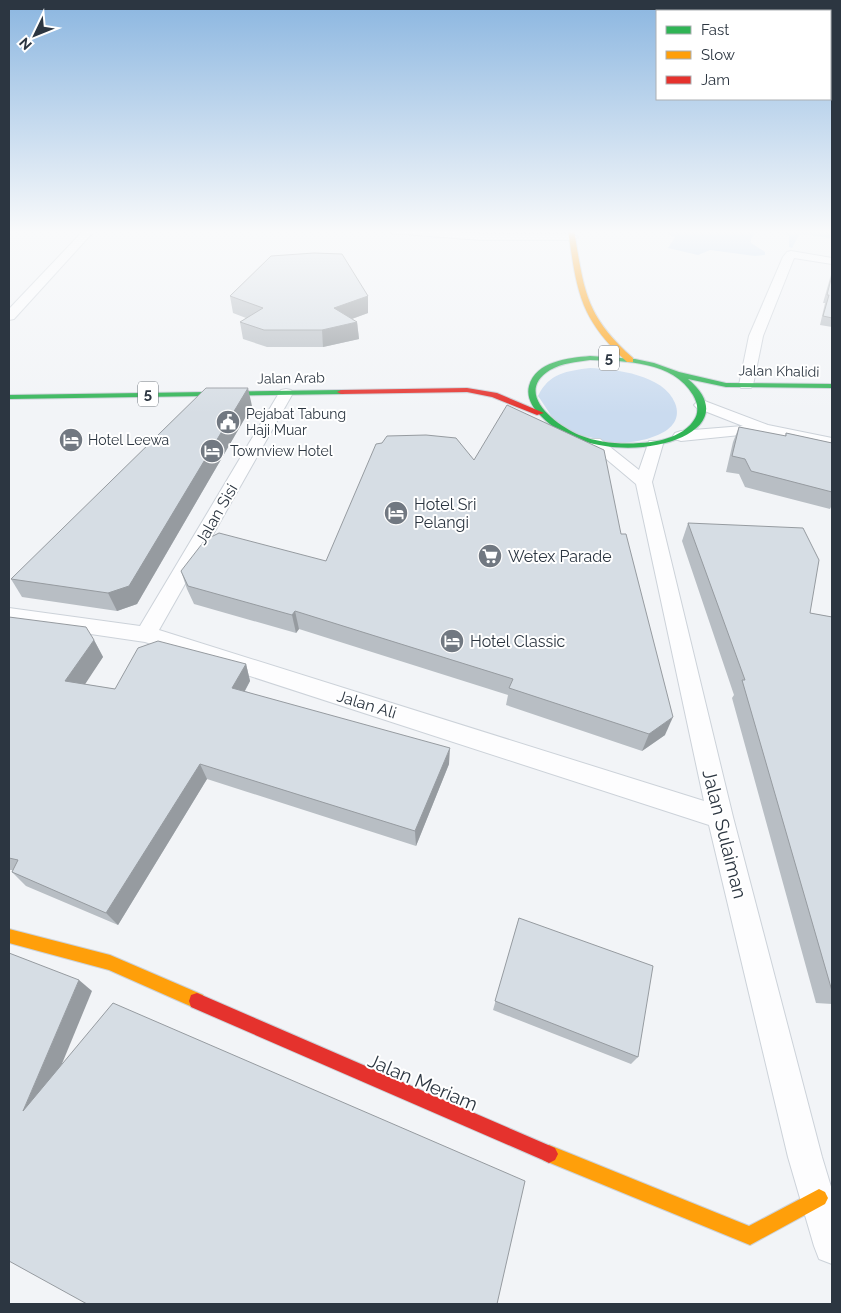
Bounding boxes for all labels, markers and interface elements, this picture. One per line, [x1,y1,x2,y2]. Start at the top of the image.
north arrow [10,10,60,60]
legend [656,10,831,100]
text: Fast [701,21,729,39]
text: N [16,35,35,53]
text: Slow [701,46,735,64]
text: Jam [701,71,730,89]
road number: 5 [599,346,619,370]
street label: Jalan Khalidi [738,362,820,380]
street label: Jalan Arab [257,369,325,387]
road number: 5 [138,382,158,406]
place label: Pejabat Tabung Haji Muar [246,406,346,438]
public building icon: Pejabat Tabung Haji Muar [215,409,241,435]
hotel icon: Hotel Leewa [58,427,84,453]
place label: Hotel Leewa [88,432,169,448]
hotel icon: Townview Hotel [199,438,225,464]
place label: Townview Hotel [230,443,333,459]
street label: Jalan Sisi [191,480,241,548]
place label: Hotel Sri Pelangi [414,495,476,532]
hotel icon: Hotel Sri Pelangi [383,500,409,526]
supermarket icon: Wetex Parade [477,543,503,569]
place label: Wetex Parade [508,547,612,566]
hotel icon: Hotel Classic [439,628,465,654]
place label: Hotel Classic [470,632,566,651]
street label: Jalan Ali [335,686,399,722]
street label: Jalan Sulaiman [698,767,752,901]
street label: Jalan Meriam [365,1049,481,1115]

